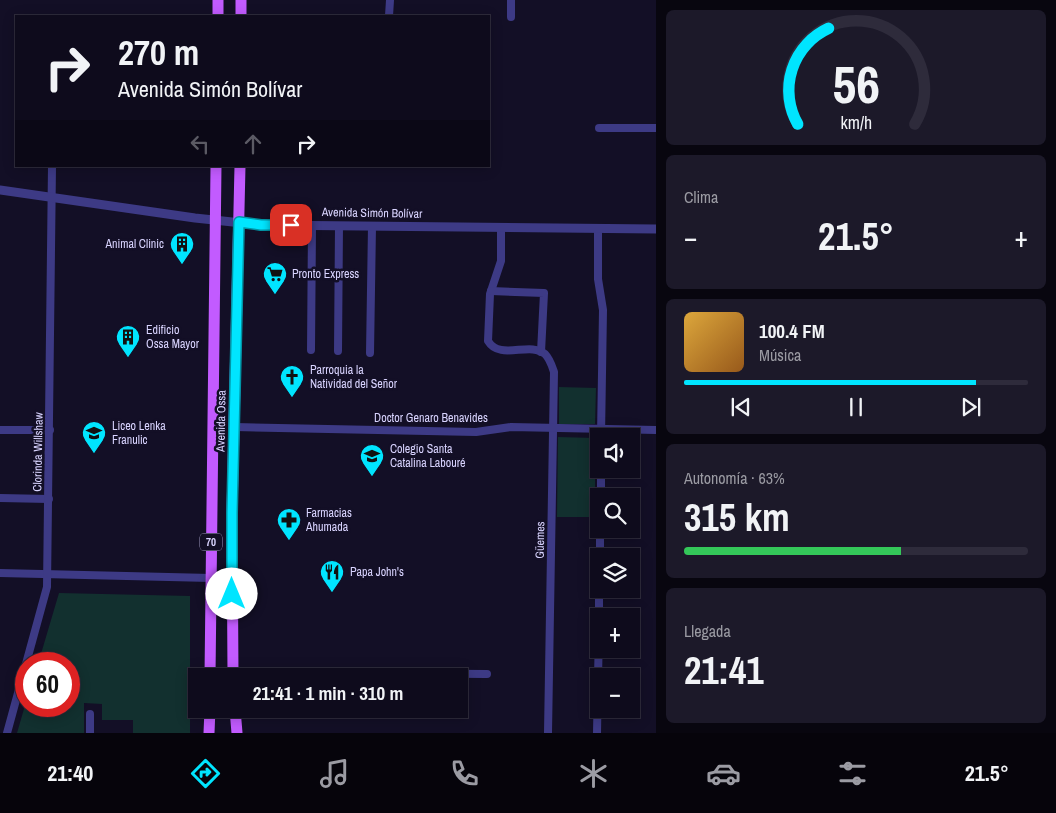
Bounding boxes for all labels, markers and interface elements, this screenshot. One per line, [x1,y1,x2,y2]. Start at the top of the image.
text: 270 m [118,29,199,76]
icon: right [35,35,100,100]
text: 56 [832,49,880,119]
text: Avenida Simón Bolívar [118,74,302,104]
text: km/h [840,111,872,135]
icon: left [186,130,214,158]
icon: ahead [239,130,267,158]
icon: right [292,130,320,158]
text: Clima [684,186,718,208]
pin [270,204,312,246]
street label: Avenida Simón Bolívar [321,204,423,222]
icon: arrive [277,211,305,239]
text: 21.5° [818,211,894,262]
text: − [684,218,697,256]
text: + [1015,218,1028,256]
building icon: Animal Clinic [169,231,195,265]
place label: Animal Clinic [104,236,164,252]
supermarket icon: Pronto Express [262,261,288,295]
place label: Pronto Express [292,266,359,282]
text: 100.4 FM [759,318,825,344]
place label: Edificio Ossa Mayor [146,322,200,352]
building icon: Edificio Ossa Mayor [115,324,141,358]
text: Música [759,344,801,366]
place label: Parroquia la Natividad del Señor [310,362,398,392]
church icon: Parroquia la Natividad del Señor [279,364,305,398]
street label: Avenida Ossa [212,390,230,453]
icon: previous [727,393,755,421]
icon: pause [842,393,870,421]
icon: next [957,393,985,421]
street label: Doctor Genaro Benavides [374,410,488,426]
street label: Clorinda Willshaw [29,411,47,492]
place label: Liceo Lenka Franulic [112,418,166,448]
school or university icon: Liceo Lenka Franulic [81,420,107,454]
map controls [590,428,640,718]
button: sound [590,428,640,478]
place label: Colegio Santa Catalina Labouré [390,441,466,471]
school or university icon: Colegio Santa Catalina Labouré [359,443,385,477]
text: Autonomía · 63% [684,467,785,489]
button: search [590,488,640,538]
text: 315 km [684,492,790,543]
place label: Farmacias Ahumada [305,505,352,535]
pharmacy icon: Farmacias Ahumada [276,507,302,541]
street label: Güemes [532,521,548,559]
road number: 70 [200,534,222,550]
button: layers [590,548,640,598]
restaurant icon: Papa John's [319,559,345,593]
place label: Papa John's [350,564,404,580]
position arrow [205,567,257,619]
button: + [590,608,640,658]
text: Llegada [684,620,731,642]
text: 21:41 [684,645,764,696]
speed limit sign: 60 [15,652,80,717]
button: − [590,668,640,718]
text: 21:41 · 1 min · 310 m [253,680,403,706]
icon: directions [188,756,223,791]
icon: music [317,756,352,791]
icon: phone [447,756,482,791]
icon: climate [576,756,611,791]
icon: car [706,756,741,791]
icon: filters [835,756,870,791]
text: 21:40 [47,758,93,788]
text: 21.5° [965,758,1009,788]

